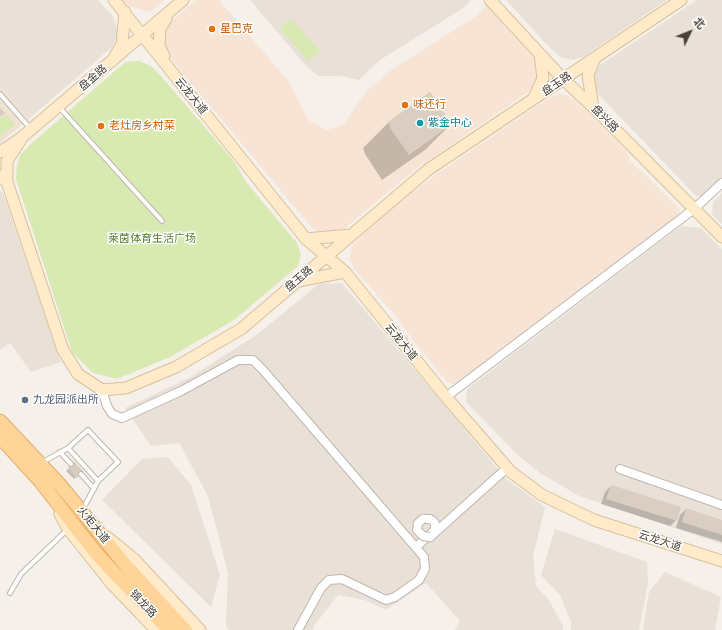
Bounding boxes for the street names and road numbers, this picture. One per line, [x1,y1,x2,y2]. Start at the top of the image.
street label: 盘金路 [76,62,110,94]
street label: 盘玉路 [540,69,574,99]
street label: 云龙大道 [172,75,210,117]
street label: 盘兴路 [589,103,621,135]
street label: 盘玉路 [282,263,316,295]
street label: 云龙大道 [382,321,420,363]
street label: 火炬大道 [74,504,112,546]
street label: 云龙大道 [637,528,683,554]
street label: 锦龙路 [127,588,159,620]

